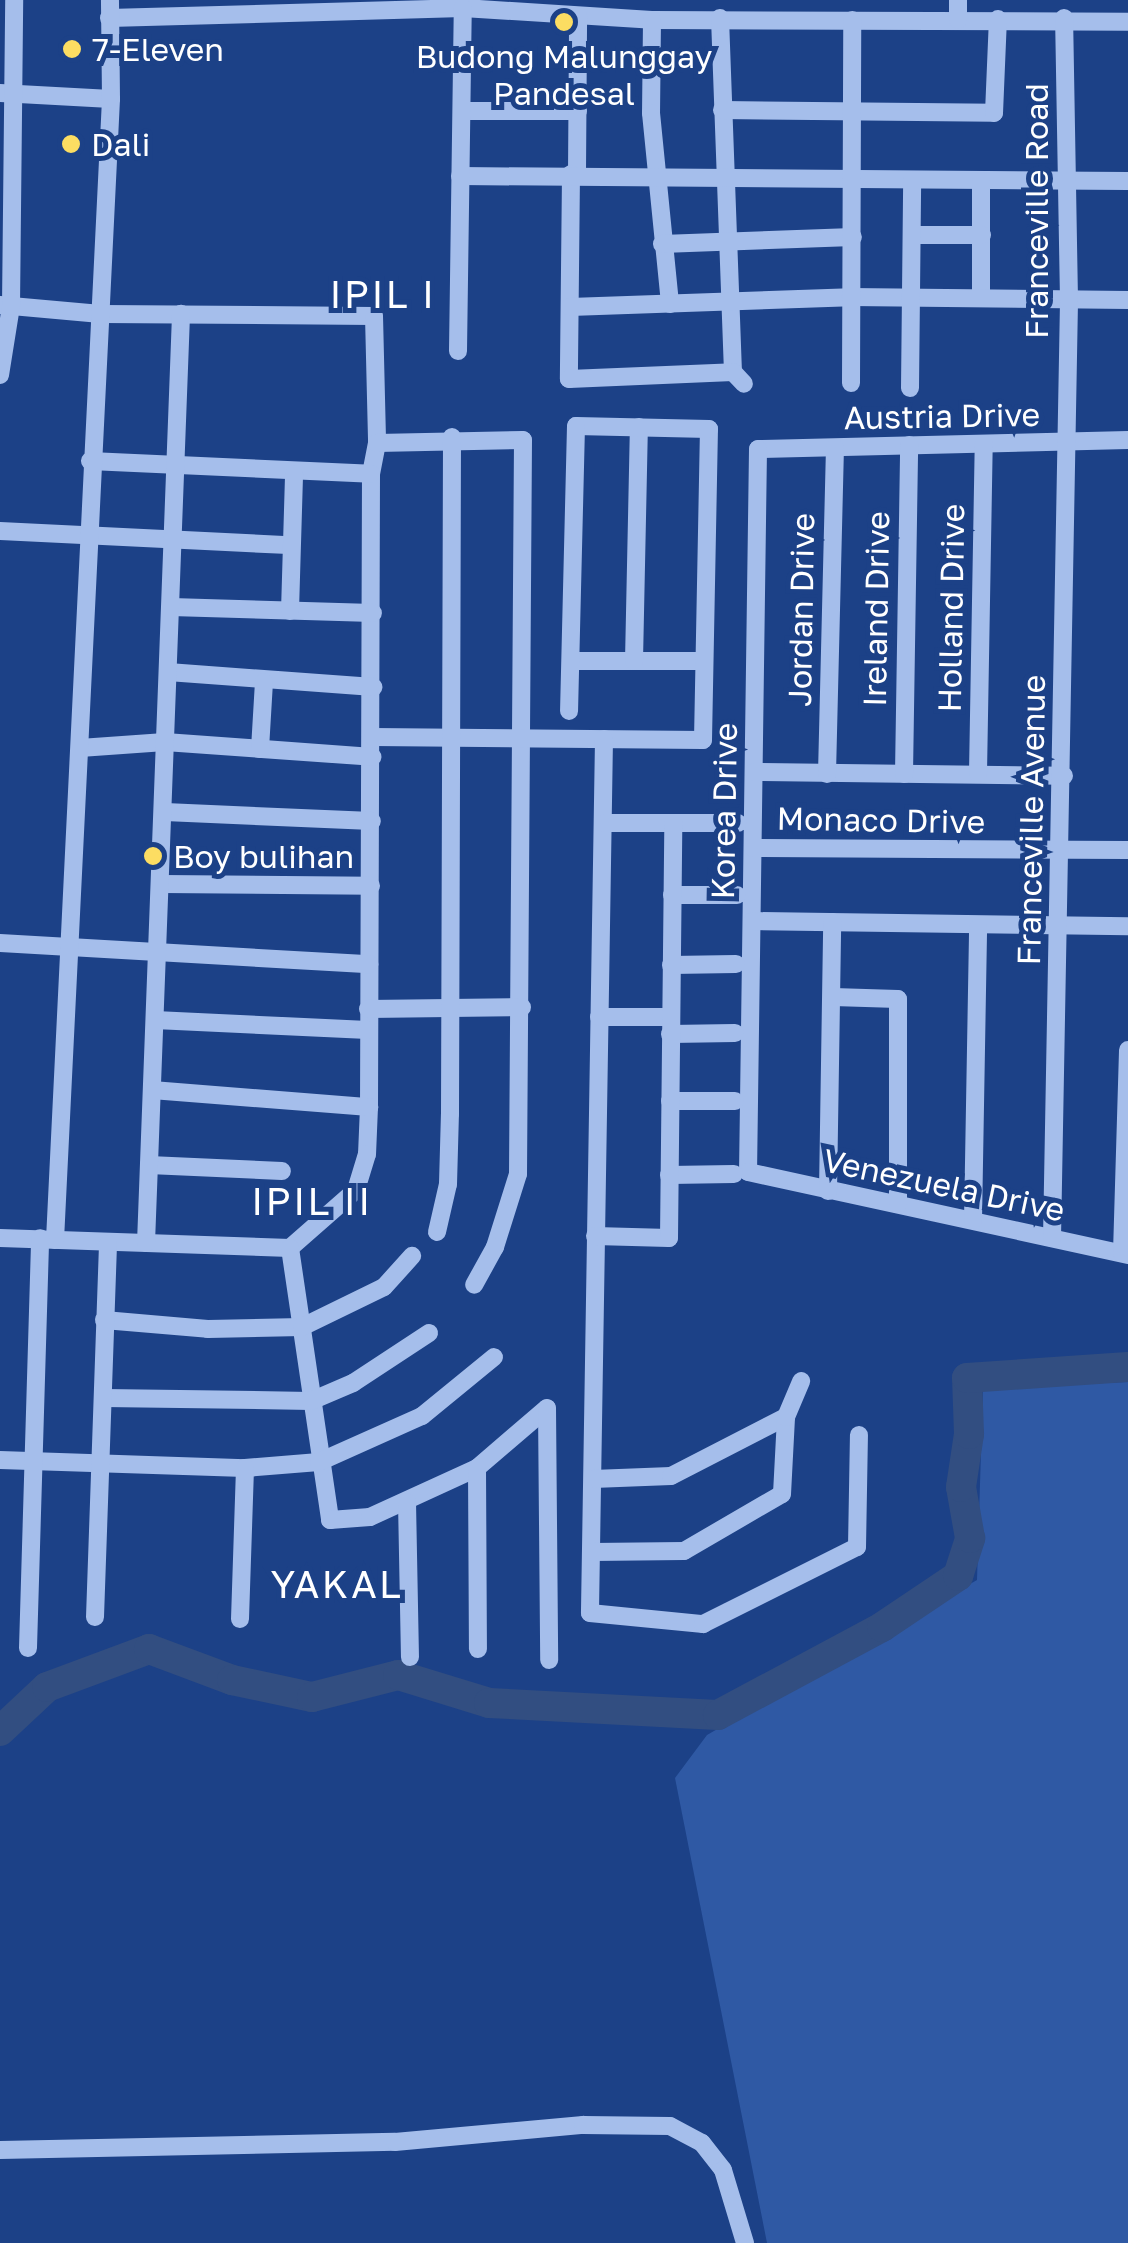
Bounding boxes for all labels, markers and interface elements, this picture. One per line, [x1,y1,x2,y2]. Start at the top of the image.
marker: Budong Malunggay Pandesal [553,11,575,33]
place label: 7-Eleven [92,30,224,68]
marker: 7-Eleven [61,38,83,60]
place label: Budong Malunggay Pandesal [416,38,712,113]
street label: Franceville Road [1017,83,1055,339]
place label: Dali [91,125,150,163]
marker: Dali [60,133,82,155]
district label: IPIL I [330,271,436,317]
street label: Austria Drive [844,395,1040,437]
street label: Holland Drive [930,503,972,713]
street label: Ireland Drive [855,511,897,707]
street label: Jordan Drive [780,513,822,707]
street label: Franceville Avenue [1009,674,1053,966]
street label: Korea Drive [703,722,745,900]
street label: Monaco Drive [776,799,986,841]
place label: Boy bulihan [173,837,354,875]
marker: Boy bulihan [142,845,164,867]
street label: Venezuela Drive [820,1141,1068,1229]
district label: IPIL II [251,1178,373,1224]
district label: YAKAL [271,1561,403,1607]

